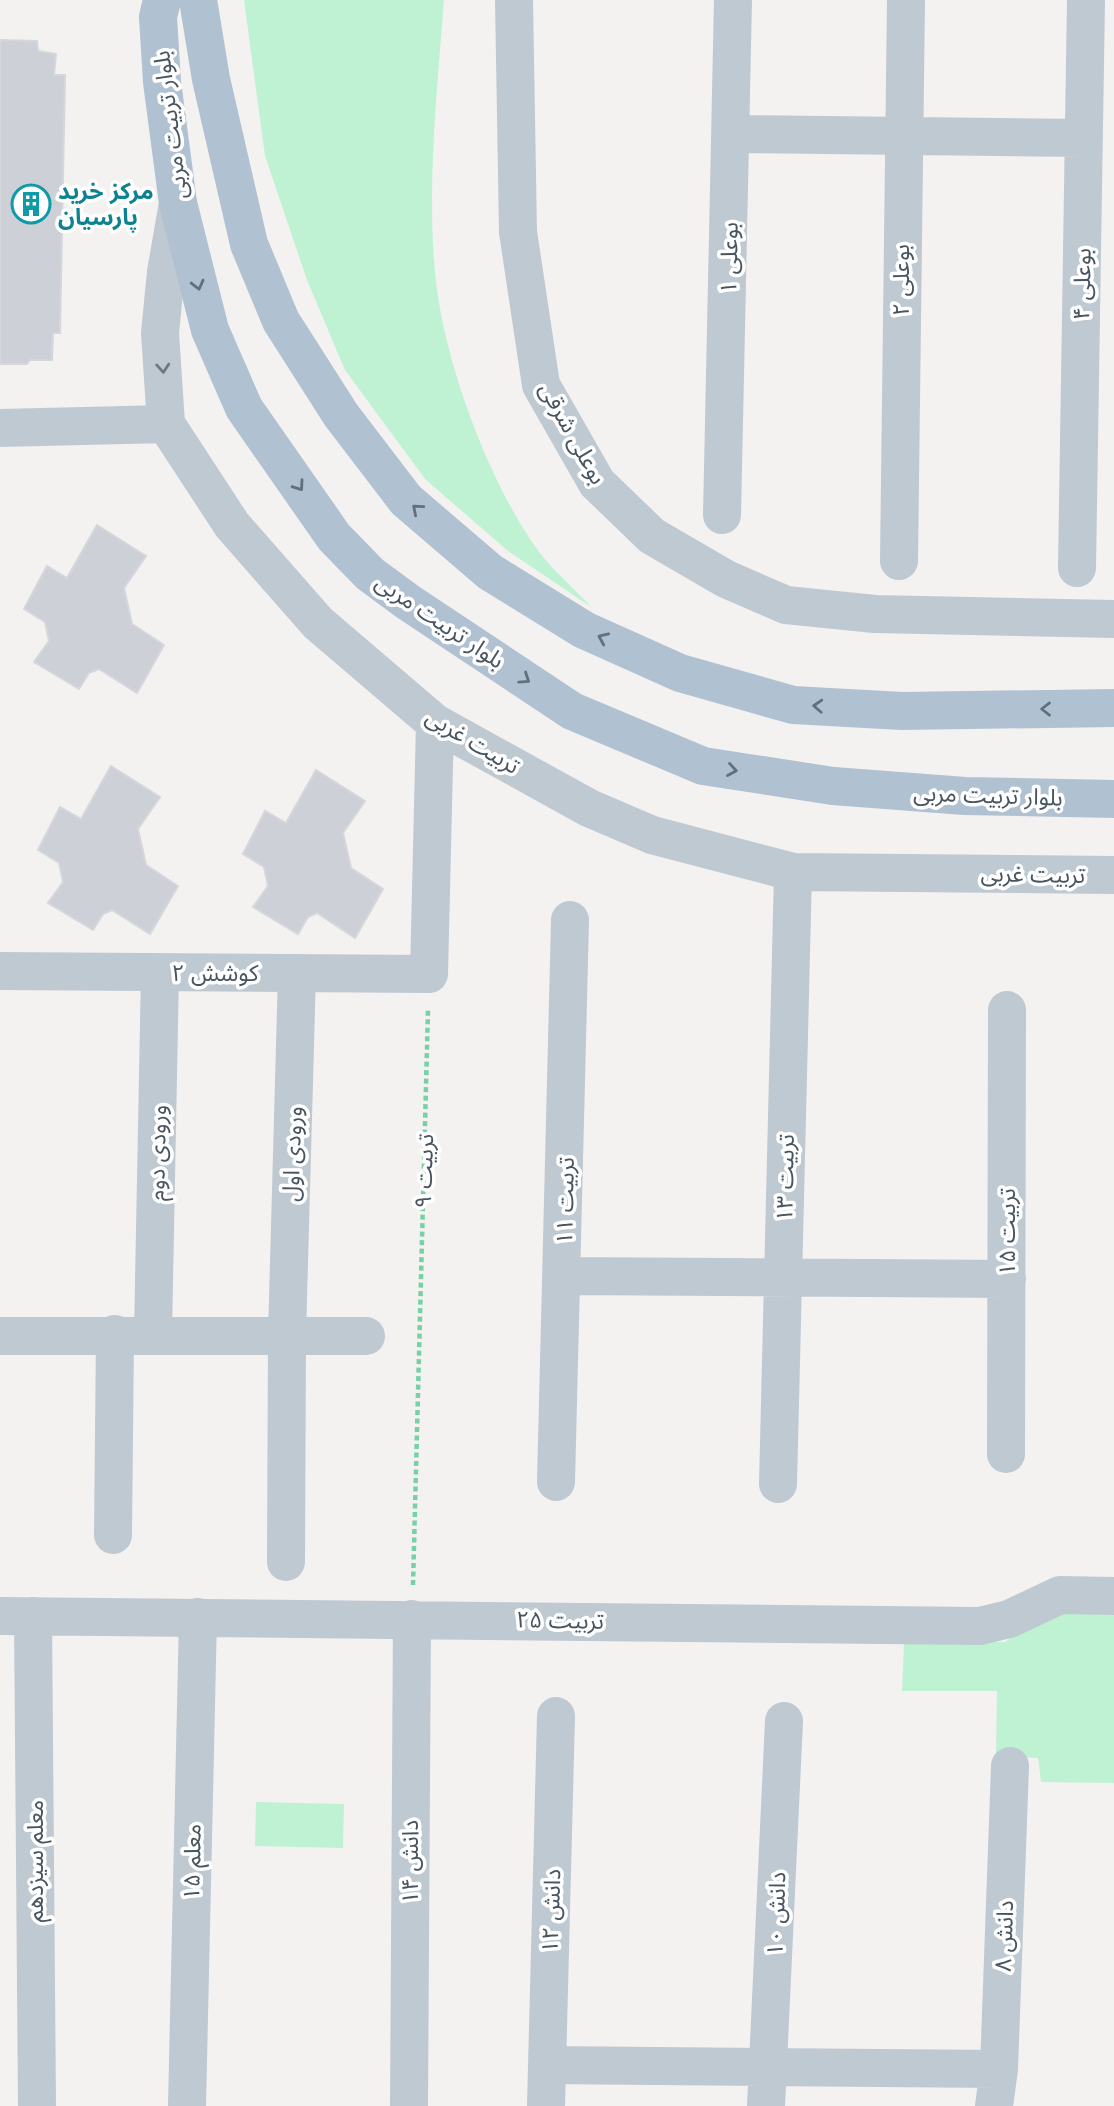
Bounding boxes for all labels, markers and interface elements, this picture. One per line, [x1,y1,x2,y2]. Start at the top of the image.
street label: بلوار تربیت مربی [148,49,193,201]
place label: مرکز خرید پارسیان [58,178,154,233]
building icon: مرکز خرید پارسیان [10,183,52,225]
street label: بوعلی ۱ [715,222,744,294]
street label: بوعلی ۲ [888,244,915,316]
street label: بوعلی ۴ [1068,248,1097,320]
one-way arrow [190,278,204,290]
one-way arrow [155,363,170,374]
street label: بوعلی شرقی [533,378,612,489]
one-way arrow [291,478,303,491]
one-way arrow [412,505,425,517]
street label: بلوار تربیت مربی [370,568,509,674]
one-way arrow [598,632,610,646]
one-way arrow [517,671,530,683]
one-way arrow [813,699,824,714]
one-way arrow [1040,701,1051,717]
street label: تربیت غربی [421,703,525,780]
one-way arrow [726,762,737,777]
street label: بلوار تربیت مربی [913,779,1063,812]
street label: تربیت غربی [980,860,1086,889]
street label: کوشش ۲ [171,960,259,987]
street label: ورودی دوم [143,1105,176,1201]
street label: ورودی اول [277,1106,308,1202]
street label: تربیت ۹ [410,1133,439,1209]
street label: تربیت ۱۳ [771,1134,800,1222]
street label: تربیت ۱۱ [551,1157,580,1245]
street label: تربیت ۱۵ [994,1188,1021,1276]
street label: تربیت ۲۵ [516,1606,604,1635]
street label: معلم سیزدهم [22,1800,52,1922]
street label: دانش ۱۴ [397,1820,423,1904]
street label: معلم ۱۵ [178,1823,210,1901]
street label: دانش ۱۲ [537,1868,565,1954]
street label: دانش ۱۰ [762,1871,790,1957]
street label: دانش ۸ [990,1900,1018,1972]

